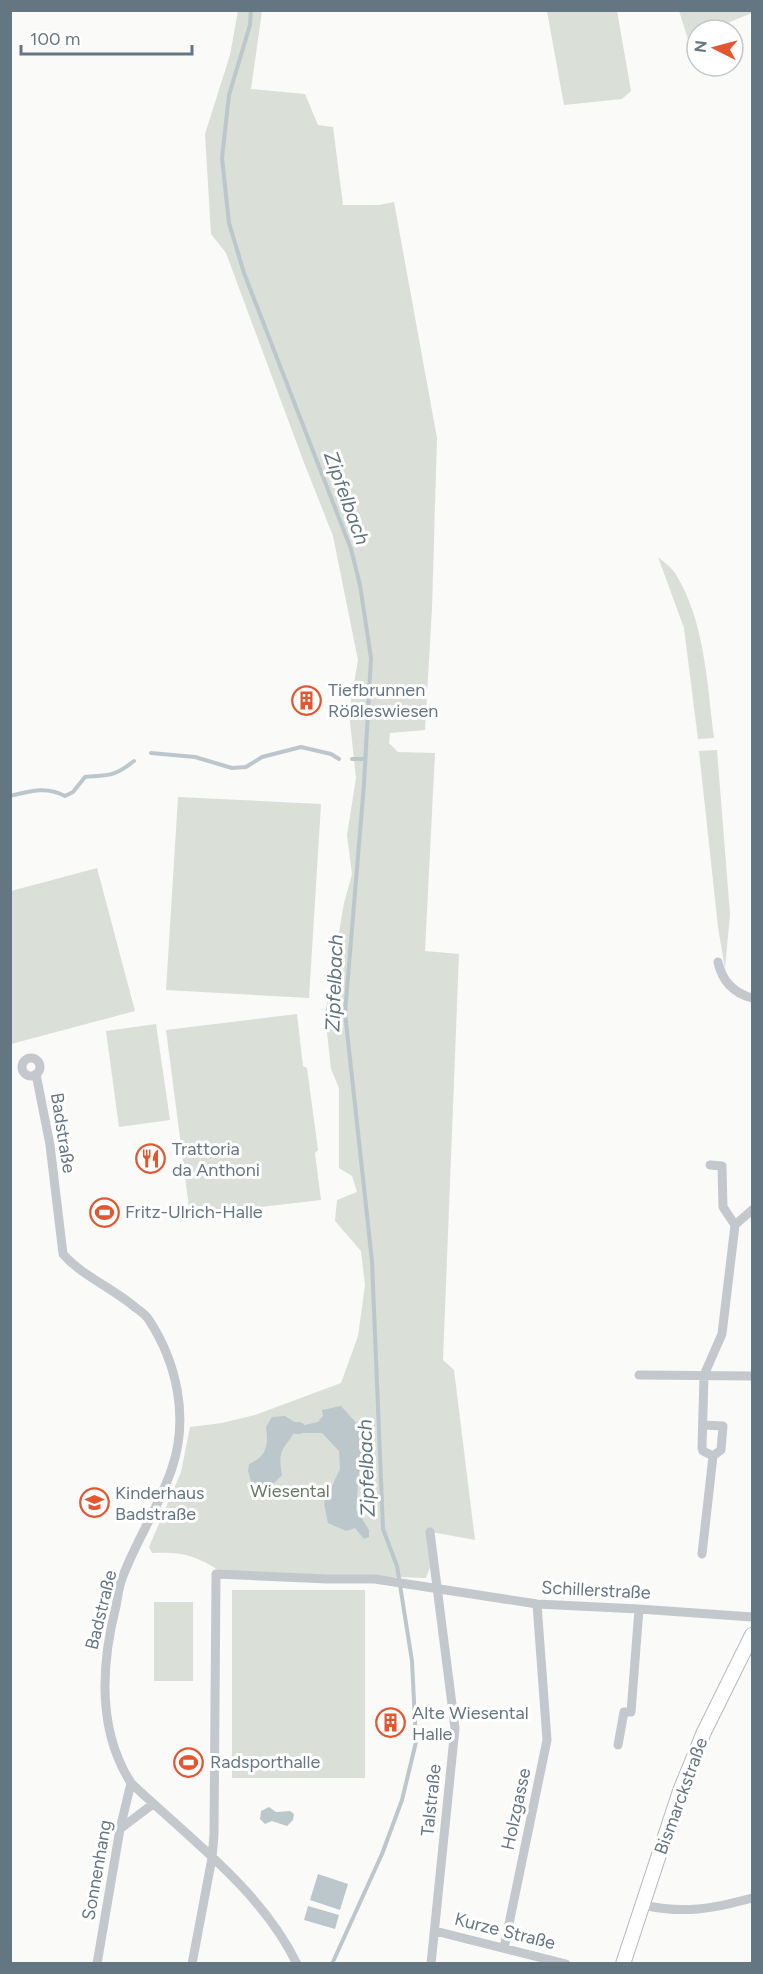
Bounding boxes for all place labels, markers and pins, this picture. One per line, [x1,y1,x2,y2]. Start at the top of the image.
place label: Tiefbrunnen Rößleswiesen [328,679,438,722]
building icon: Tiefbrunnen Rößleswiesen [291,684,323,716]
place label: Trattoria da Anthoni [172,1138,260,1181]
restaurant icon: Trattoria da Anthoni [135,1143,167,1175]
sports icon: Fritz-Ulrich-Halle [88,1196,120,1228]
place label: Fritz-Ulrich-Halle [125,1201,263,1223]
place label: Kinderhaus Badstraße [115,1482,204,1525]
school or university icon: Kinderhaus Badstraße [78,1487,110,1519]
place label: Alte Wiesental Halle [412,1702,529,1745]
building icon: Alte Wiesental Halle [375,1707,407,1739]
sports icon: Radsporthalle [173,1746,205,1778]
place label: Radsporthalle [210,1751,320,1773]

